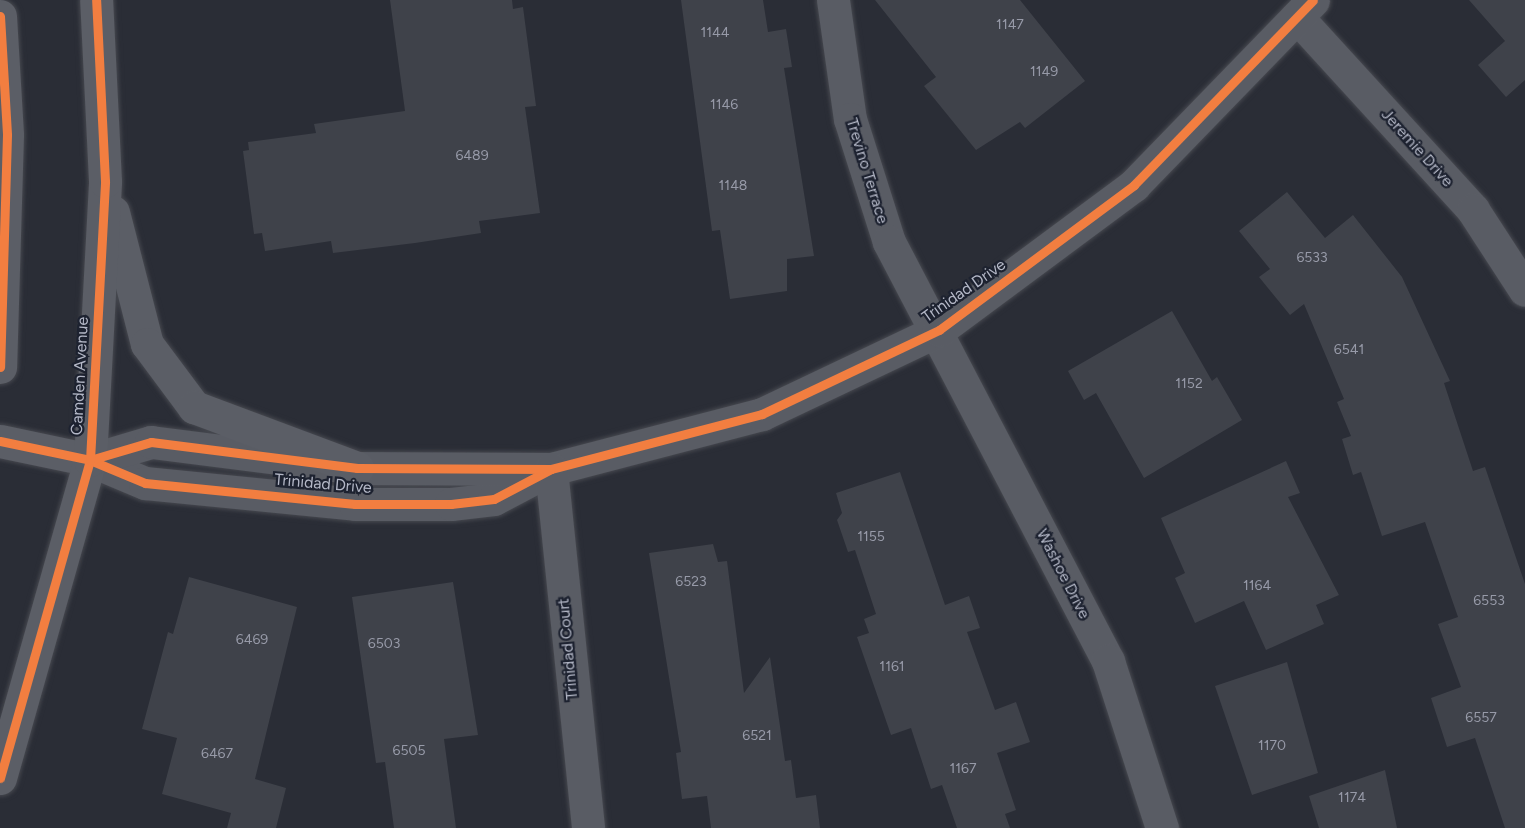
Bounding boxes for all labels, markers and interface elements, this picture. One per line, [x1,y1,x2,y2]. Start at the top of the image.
house number: 1147 [996,17,1024,33]
house number: 1144 [701,25,729,41]
house number: 1149 [1030,64,1058,80]
house number: 1146 [710,97,738,113]
street label: Jeremie Drive [1377,105,1457,191]
street label: Trevino Terrace [842,116,892,226]
house number: 6489 [455,148,489,164]
house number: 1148 [719,178,747,194]
house number: 6533 [1296,250,1328,266]
street label: Trinidad Drive [918,255,1010,327]
street label: Camden Avenue [67,316,93,436]
house number: 6541 [1334,342,1364,358]
house number: 1152 [1175,376,1203,392]
street label: Trinidad Drive [273,470,373,498]
street label: Washoe Drive [1032,526,1094,622]
house number: 1155 [857,529,885,545]
house number: 6523 [675,574,707,590]
house number: 1164 [1243,578,1271,594]
house number: 6553 [1473,593,1505,609]
street label: Trinidad Court [554,597,582,701]
house number: 6469 [236,632,268,648]
house number: 6503 [368,636,400,652]
house number: 1161 [879,659,905,675]
house number: 6557 [1465,710,1497,726]
house number: 6521 [742,728,772,744]
house number: 1170 [1258,738,1286,754]
house number: 6505 [393,743,425,759]
house number: 6467 [201,746,233,762]
house number: 1167 [949,761,977,777]
house number: 1174 [1338,790,1366,806]

